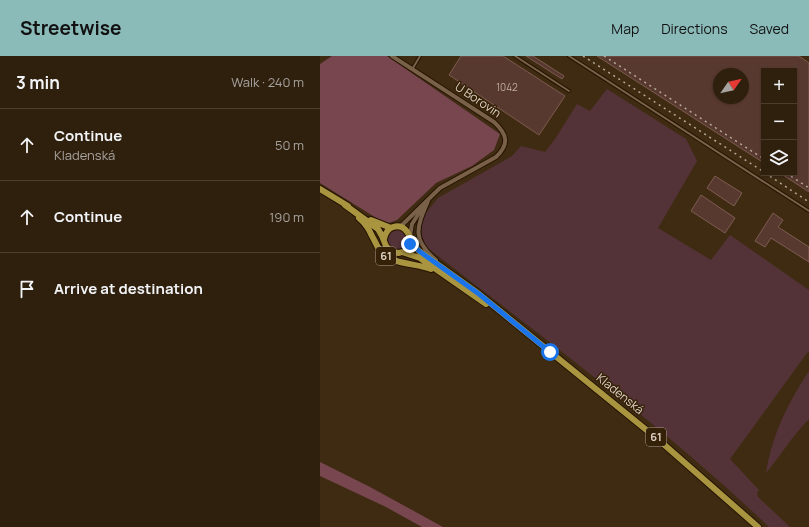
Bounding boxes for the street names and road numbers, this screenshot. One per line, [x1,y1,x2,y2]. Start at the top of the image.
street label: U Borovin [452,78,505,121]
road number: 61 [376,247,396,265]
street label: Kladenská [593,369,648,418]
road number: 61 [646,428,666,446]

